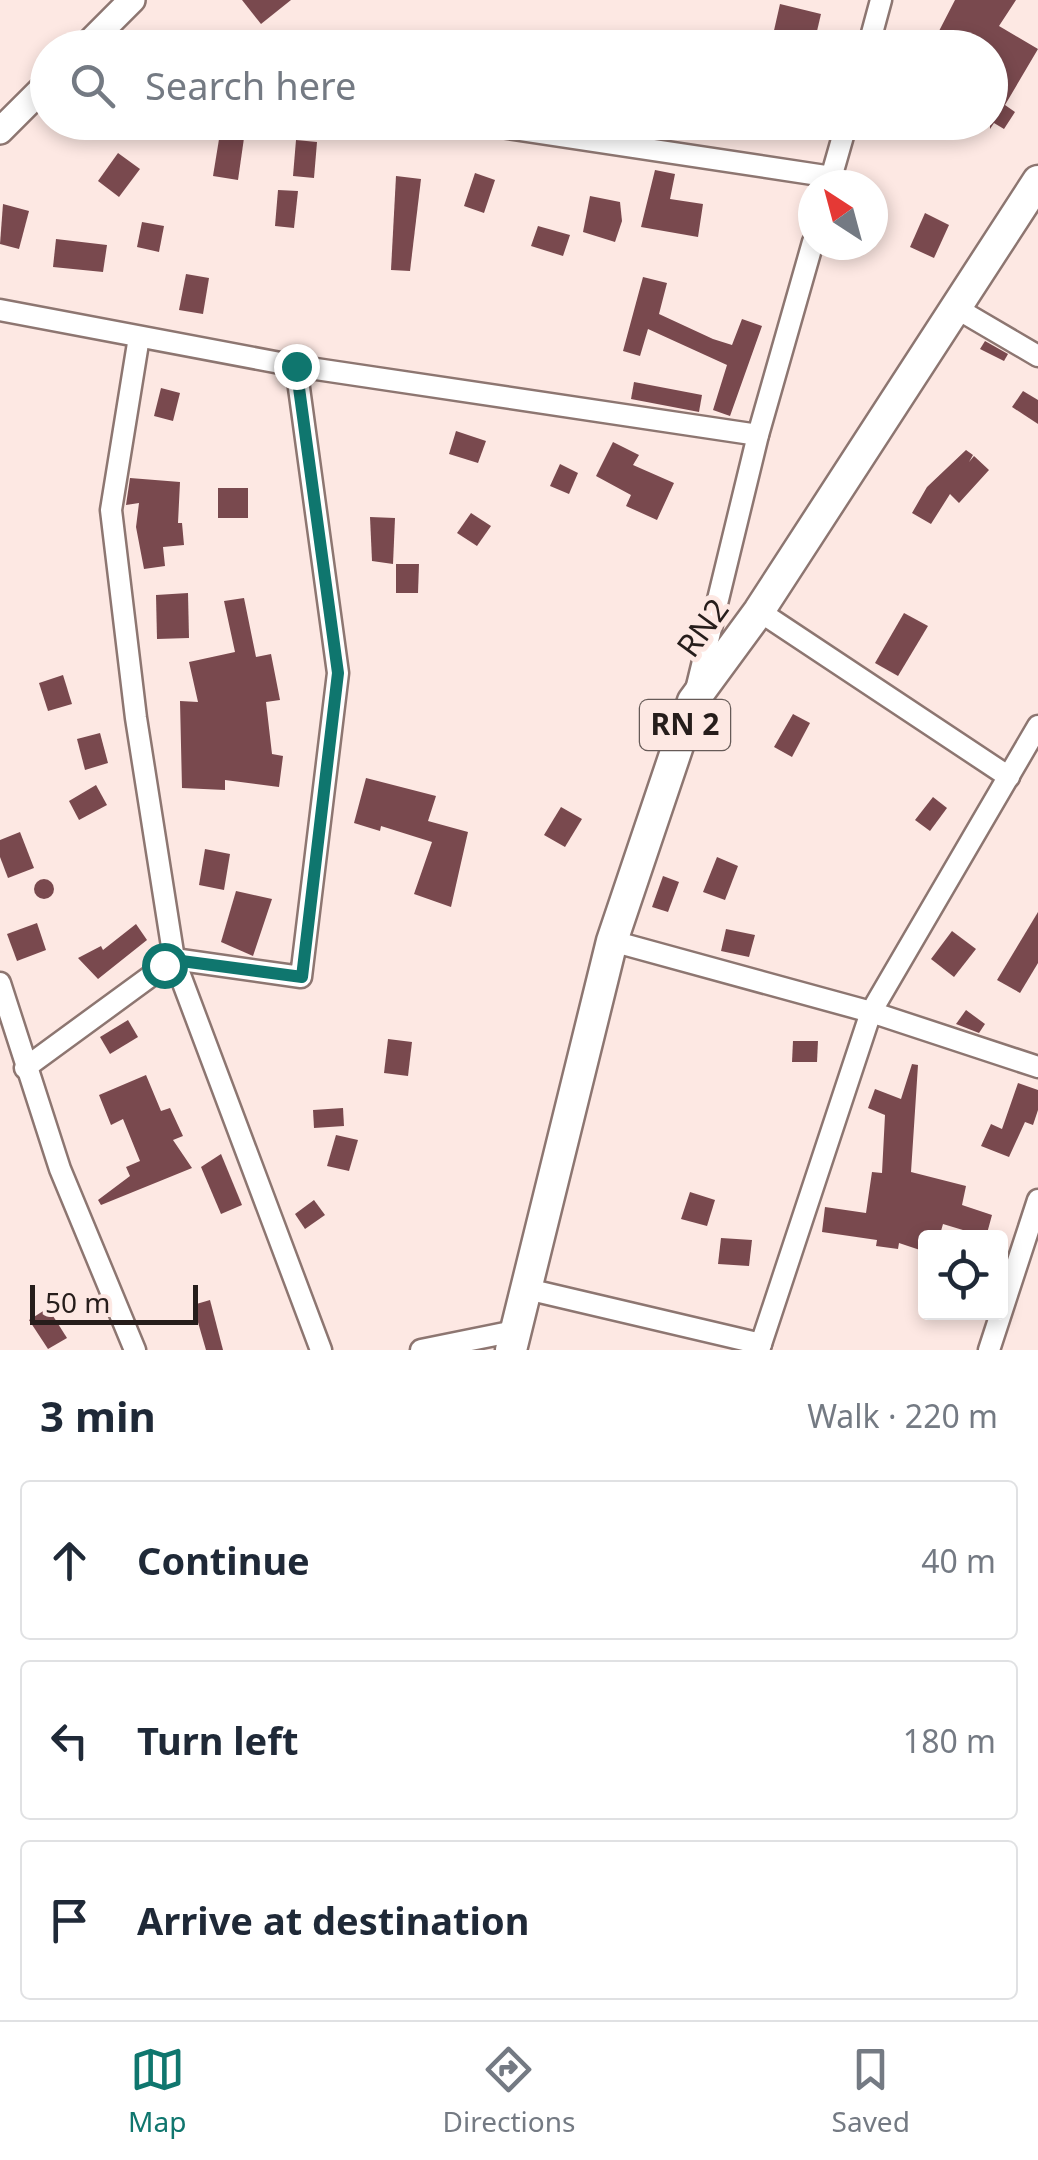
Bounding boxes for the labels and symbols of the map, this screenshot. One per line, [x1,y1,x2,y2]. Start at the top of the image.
north arrow [798,170,888,260]
route end [274,344,320,390]
street label: RN2 [666,589,738,665]
road number: RN 2 [640,700,730,750]
route start [142,943,188,989]
scale bar [30,1280,198,1324]

